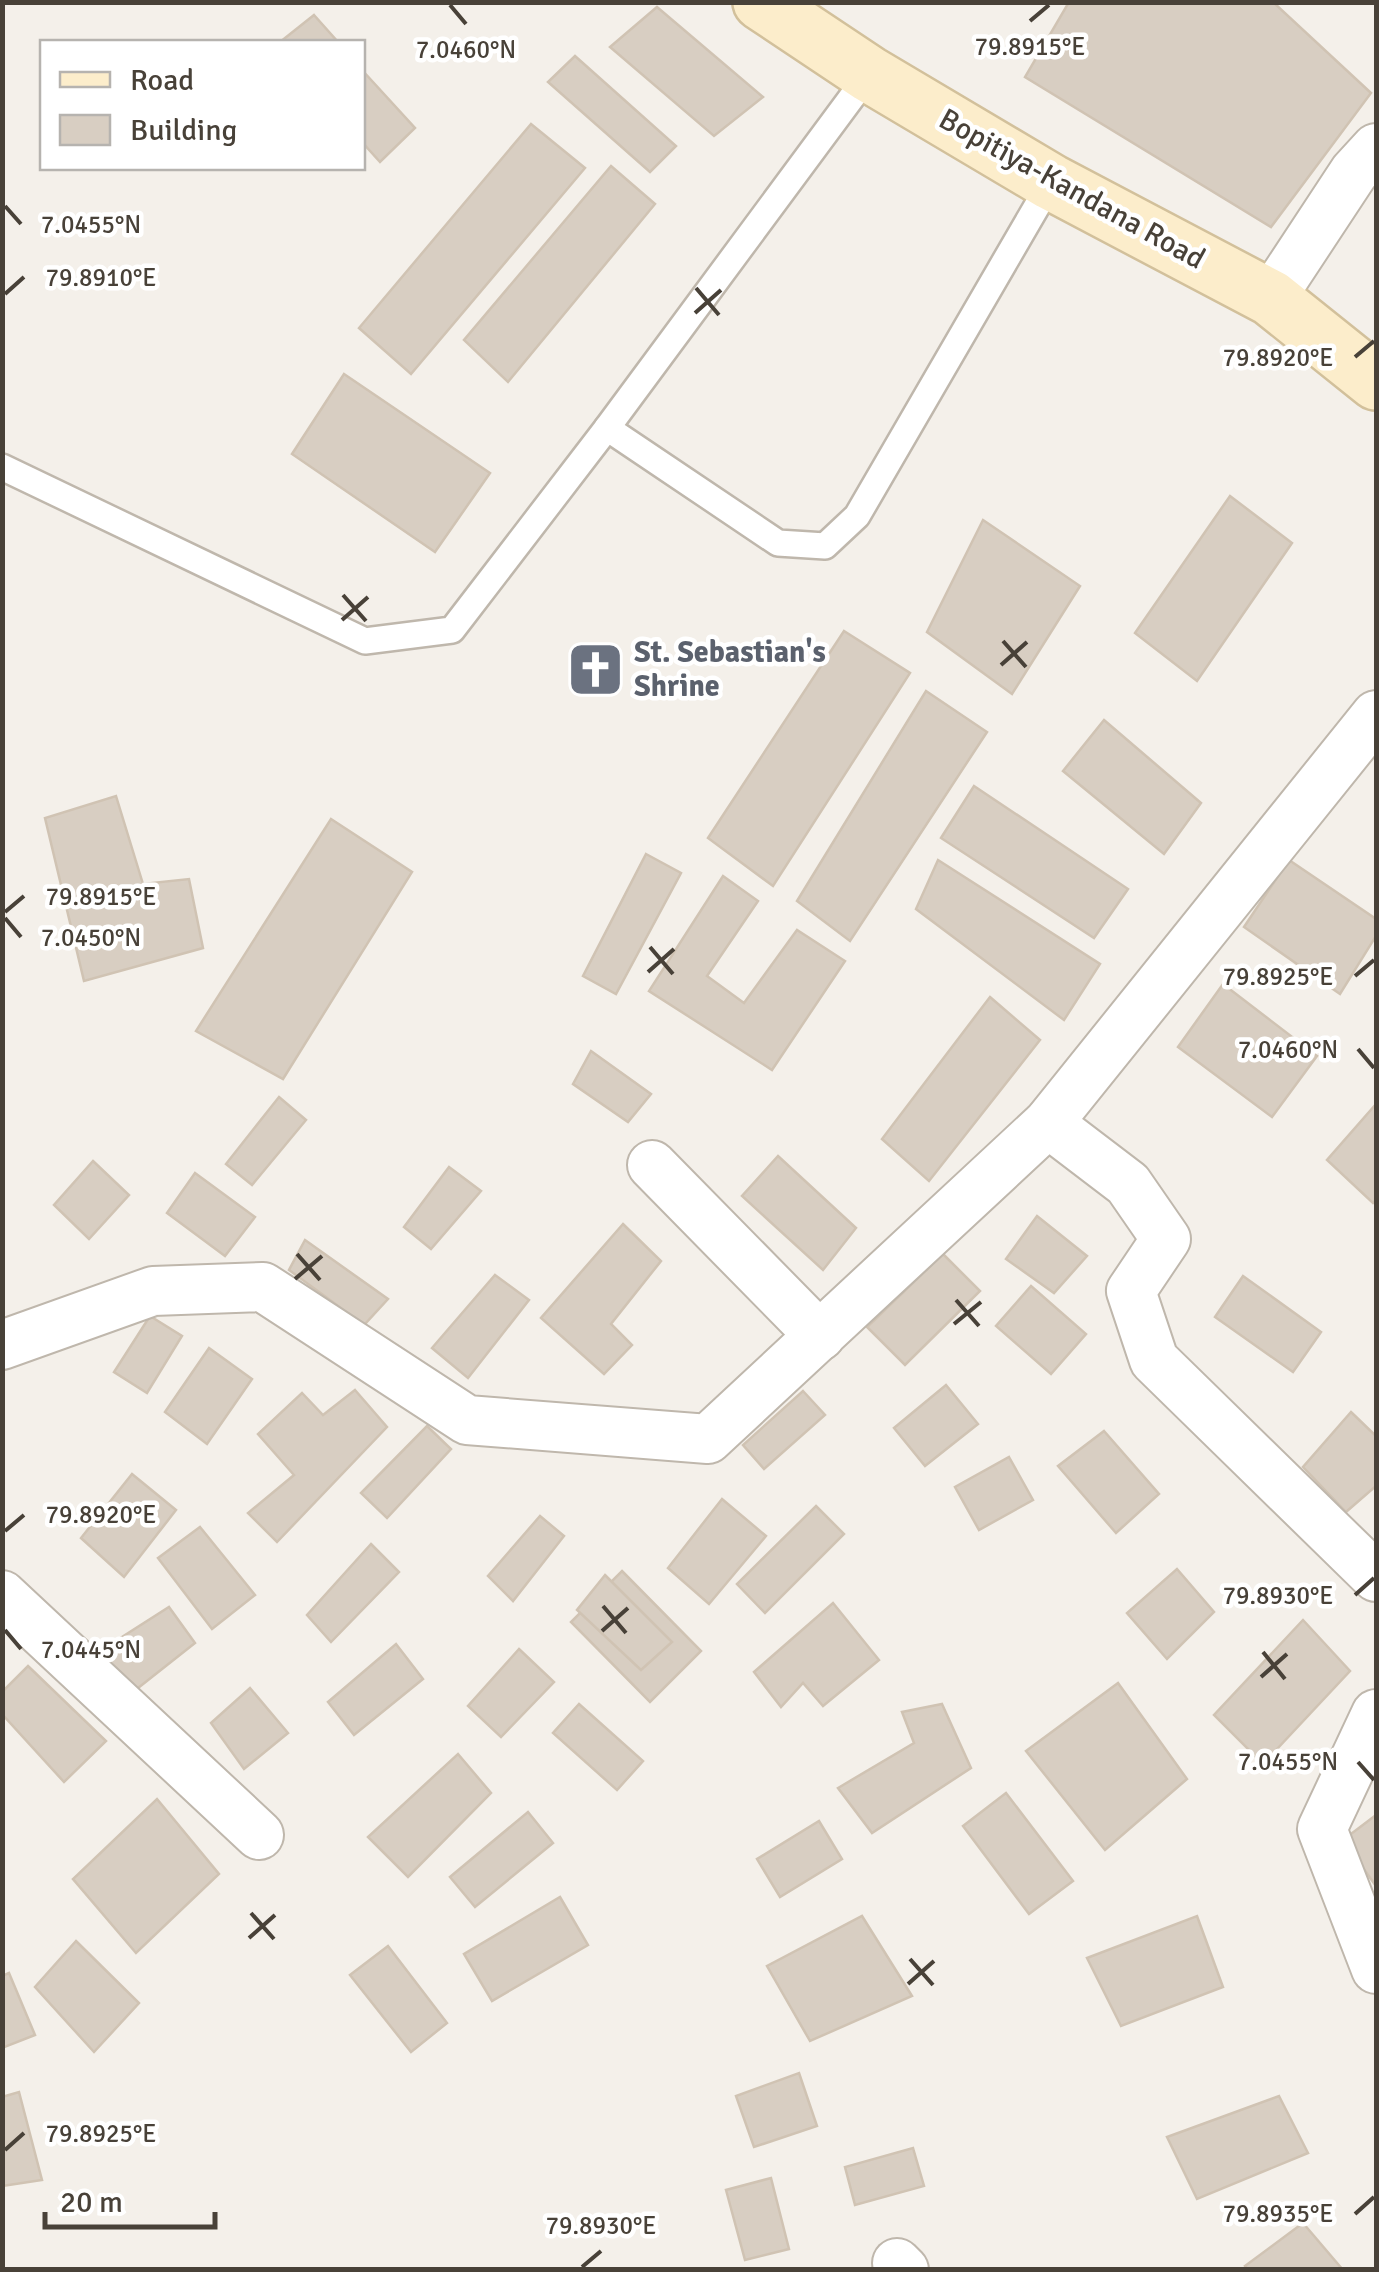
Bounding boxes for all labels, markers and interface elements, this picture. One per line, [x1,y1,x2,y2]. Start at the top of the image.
text: 79.8915°E [975,31,1086,62]
text: 7.0460°N [416,34,516,65]
legend [40,40,365,170]
text: Road [130,62,194,99]
street label: Bopitiya-Kandana Road [932,100,1212,278]
text: Building [130,112,237,149]
text: 7.0455°N [41,209,141,240]
text: 79.8910°E [46,262,157,293]
text: 79.8920°E [1223,342,1334,373]
place label: St. Sebastian's Shrine [634,634,826,705]
church icon: St. Sebastian's Shrine [565,639,625,699]
text: 79.8915°E [46,881,157,912]
text: 7.0450°N [41,922,141,953]
text: 79.8925°E [1223,961,1334,992]
text: 7.0460°N [1238,1034,1338,1065]
text: 79.8920°E [46,1499,157,1530]
text: 79.8930°E [1223,1580,1334,1611]
text: 7.0445°N [41,1634,141,1665]
text: 7.0455°N [1238,1746,1338,1777]
text: 79.8925°E [46,2118,157,2149]
scale bar [45,2167,215,2229]
text: 20 m [60,2184,123,2221]
text: 79.8935°E [1223,2198,1334,2229]
text: 79.8930°E [546,2210,657,2241]

